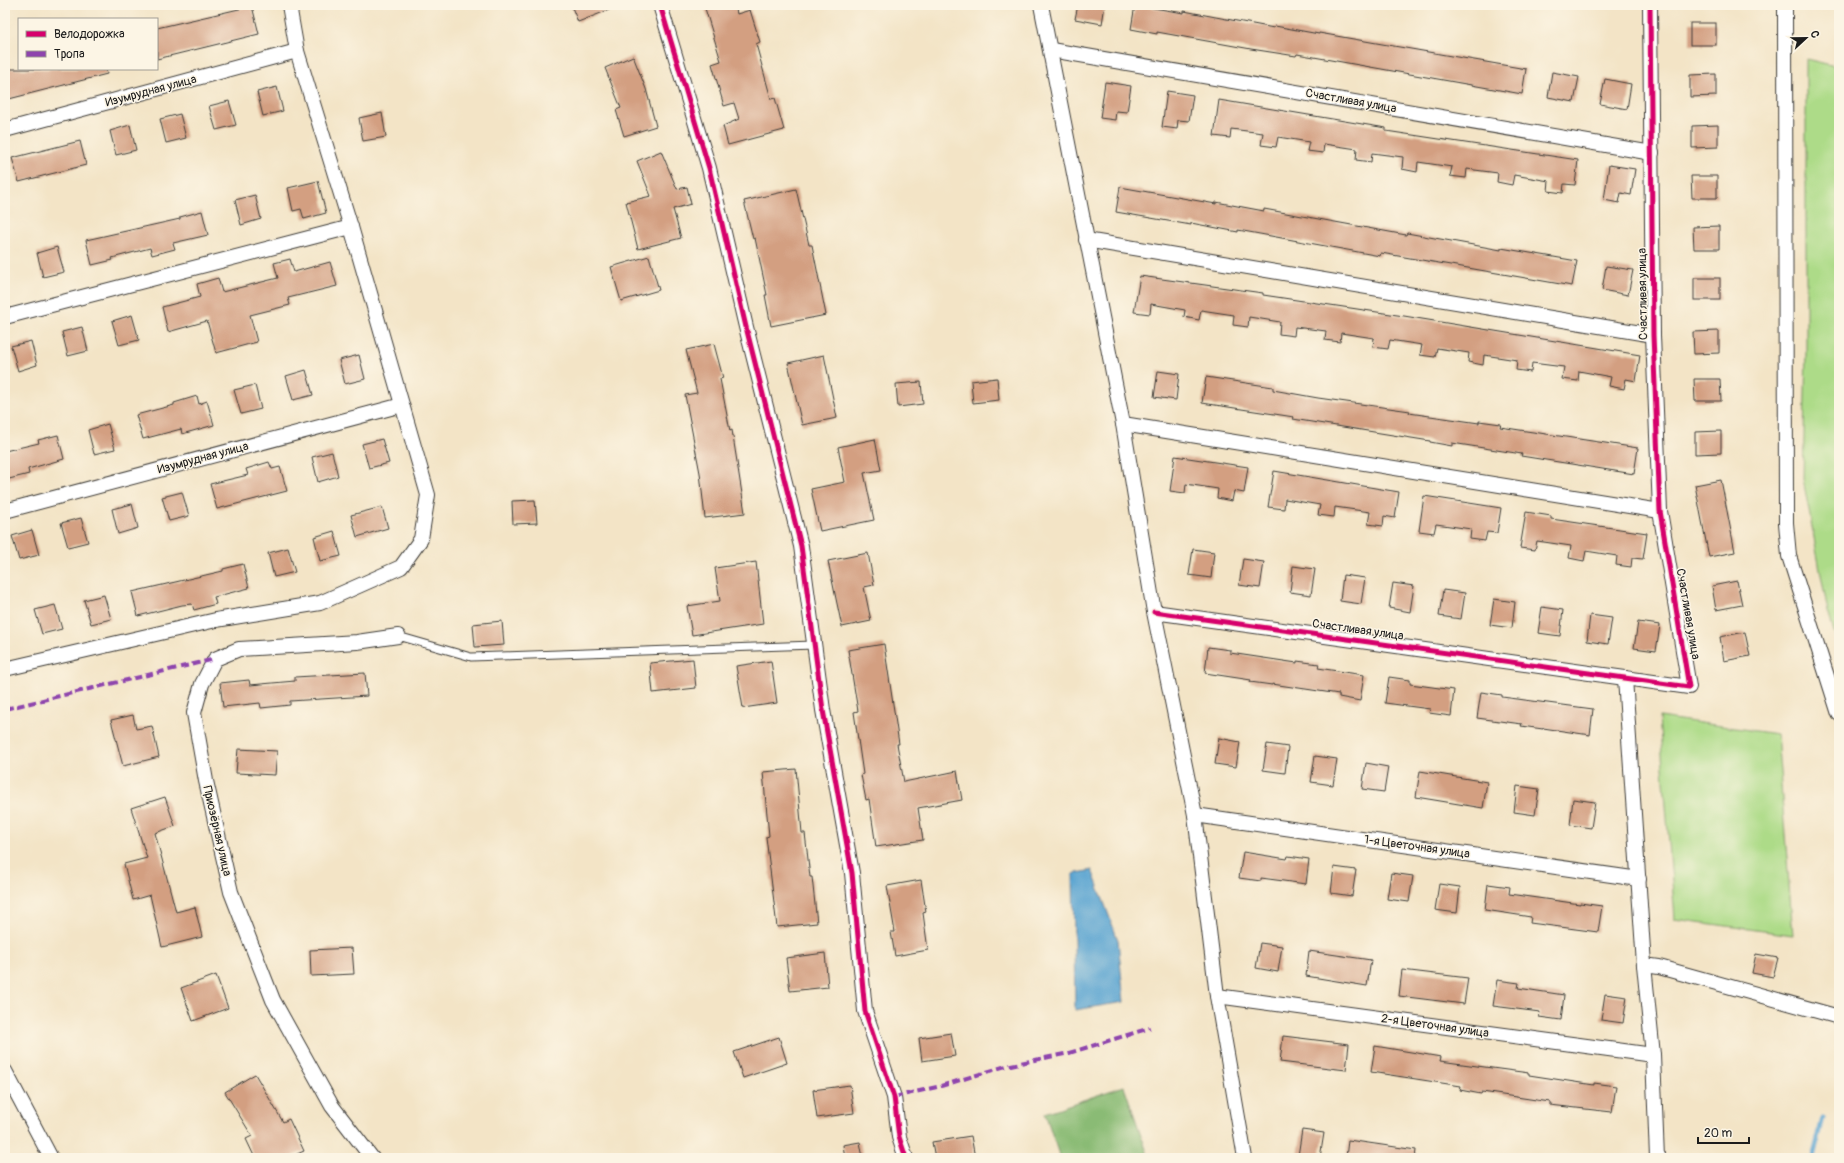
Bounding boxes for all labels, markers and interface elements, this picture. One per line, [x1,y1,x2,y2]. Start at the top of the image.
legend [18,18,158,70]
north arrow [1786,18,1826,58]
text: Велодорожка [54,27,125,42]
text: С [1808,29,1822,40]
text: Тропа [54,47,85,62]
street label: Изумрудная улица [104,72,199,110]
street label: Счастливая улица [1304,86,1398,116]
street label: Счастливая улица [1635,247,1651,340]
street label: Изумрудная улица [156,439,251,477]
street label: Счастливая улица [1673,567,1703,661]
street label: Счастливая улица [1311,616,1405,644]
street label: Приозёрная улица [199,784,235,878]
street label: 1-я Цветочная улица [1363,832,1471,862]
street label: 2-я Цветочная улица [1380,1011,1490,1041]
scale bar [1698,1119,1749,1145]
text: 20 m [1704,1126,1733,1141]

